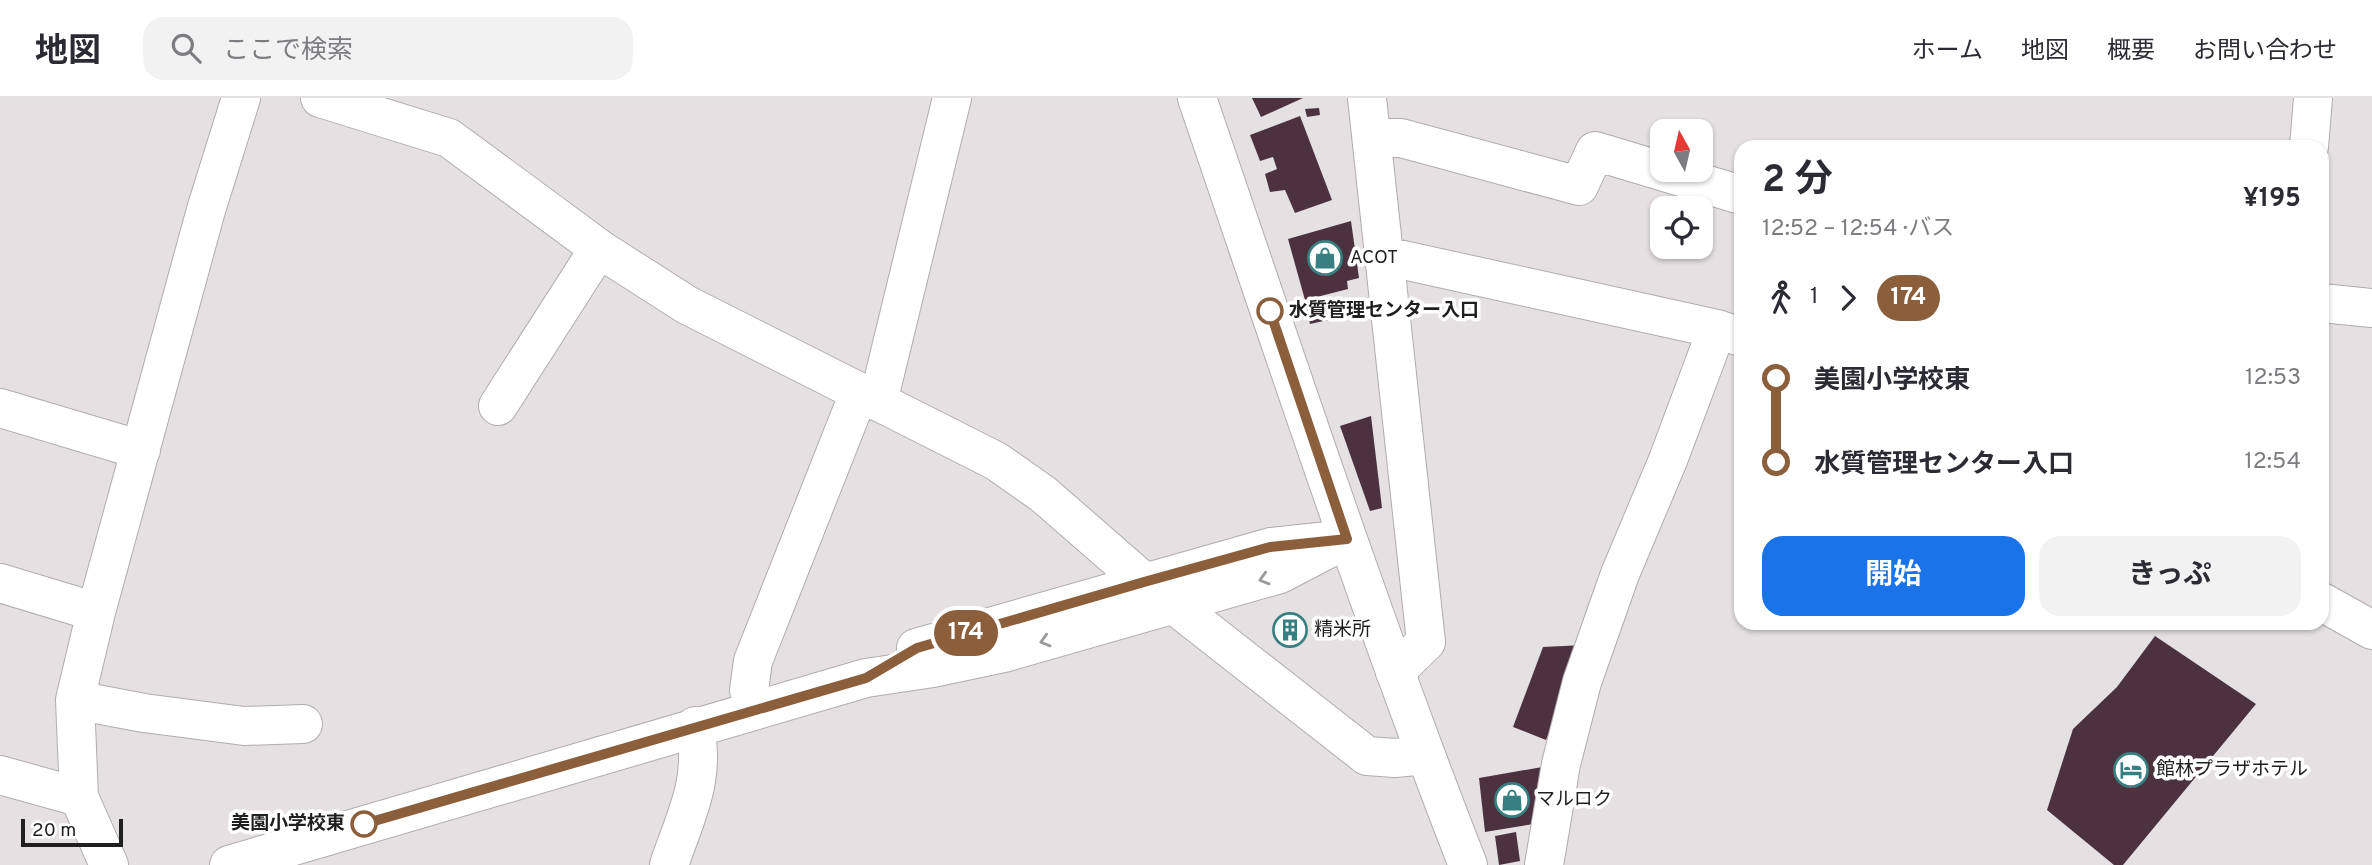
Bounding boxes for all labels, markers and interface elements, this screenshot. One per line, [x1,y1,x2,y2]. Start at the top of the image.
search box [143,17,633,80]
icon: search [167,29,205,67]
text: 地図 [35,32,101,74]
text: ここで検索 [223,35,353,68]
text: ホーム [1912,37,1983,67]
text: 地図 [2021,37,2069,67]
text: 概要 [2107,37,2155,67]
text: お問い合わせ [2193,37,2337,67]
north arrow [1650,119,1713,182]
map controls [1650,119,1713,259]
text: 2 分 [1762,157,1833,206]
text: ¥195 [2243,183,2301,216]
button: locate [1650,196,1713,259]
text: 12:52 – 12:54 · バス [1762,215,1954,244]
shop icon: ACOT [1306,239,1344,277]
place label: ACOT [1350,246,1398,270]
icon: walk [1762,279,1800,317]
icon: forward [1829,279,1867,317]
text: 1 [1810,283,1819,312]
text: 174 [1891,283,1926,313]
marker: 水質管理センター入口 [1257,298,1283,324]
place label: 水質管理センター入口 [1289,299,1479,323]
text: 12:53 [2245,364,2301,393]
text: 美園小学校東 [1814,365,1970,398]
text: 12:54 [2244,448,2301,477]
text: 水質管理センター入口 [1814,449,2074,482]
button: 開始 [1762,536,2025,616]
button: きっぷ [2039,536,2301,616]
one-way arrow [1258,570,1270,585]
line badge: 174 [926,610,1006,656]
building icon: 精米所 [1271,611,1309,649]
text: 174 [948,618,984,648]
place label: 精米所 [1314,618,1371,642]
one-way arrow [1039,633,1051,647]
hotel icon: 館林プラザホテル [2112,751,2150,789]
place label: 館林プラザホテル [2156,758,2308,782]
shop icon: マルロク [1493,781,1531,819]
place label: マルロク [1536,788,1612,812]
marker: 美園小学校東 [351,811,377,837]
place label: 美園小学校東 [231,812,345,836]
scale bar [21,816,122,848]
text: 20 m [32,819,76,843]

